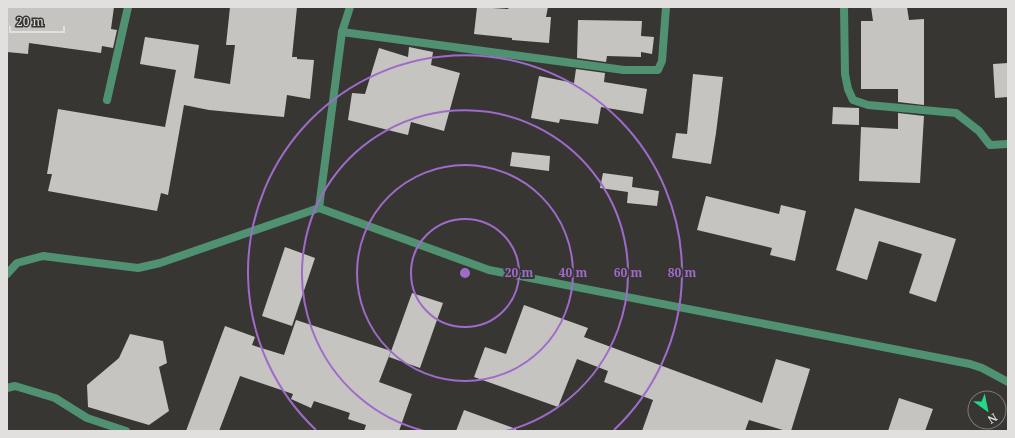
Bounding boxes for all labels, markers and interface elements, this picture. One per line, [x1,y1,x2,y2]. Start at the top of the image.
scale bar [10,8,64,34]
text: 20 m [16,13,44,30]
text: 20 m [505,264,533,281]
text: 40 m [559,264,587,281]
text: 60 m [614,264,642,281]
text: 80 m [668,264,696,281]
centre of rings [458,266,472,280]
north arrow [967,390,1007,430]
text: N [985,410,1000,428]

